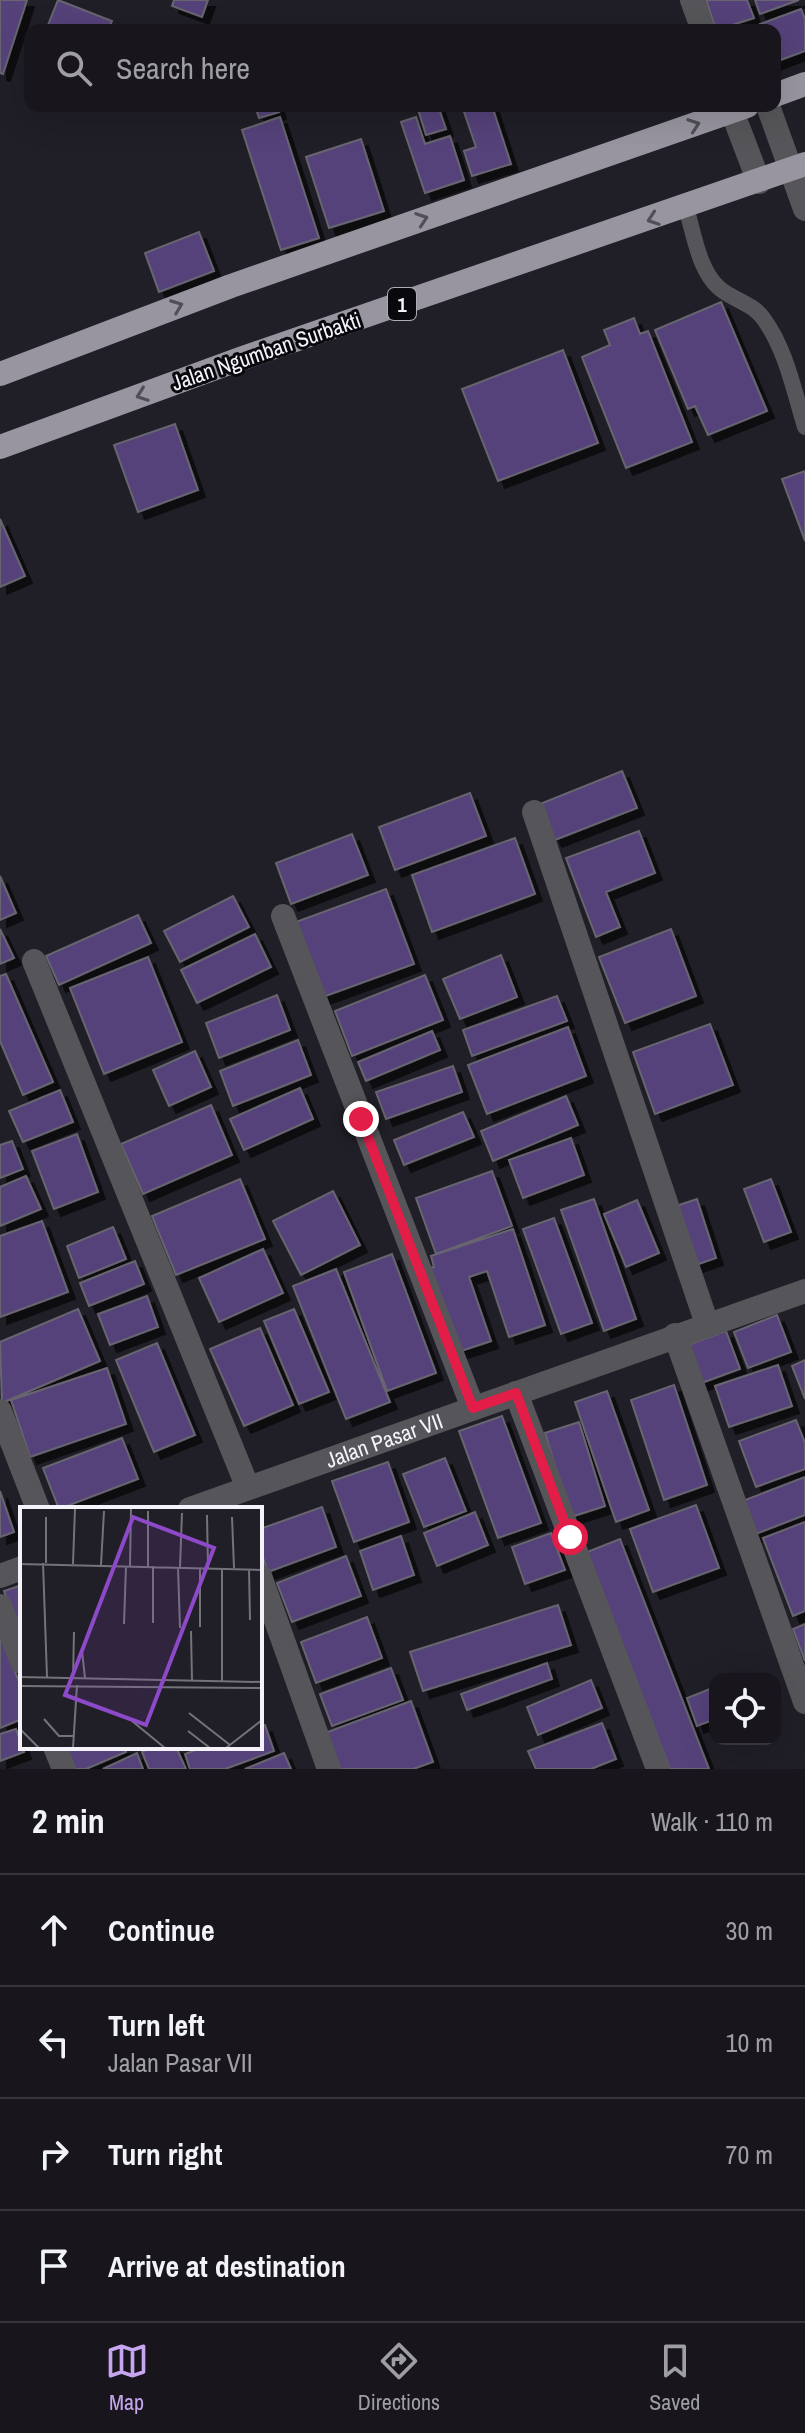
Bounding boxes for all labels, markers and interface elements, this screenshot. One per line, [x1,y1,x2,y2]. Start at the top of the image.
search box [24,24,781,112]
icon: search [52,46,96,90]
text: Search here [116,48,250,88]
one-way arrow [687,118,701,134]
one-way arrow [646,209,660,225]
one-way arrow [415,213,429,229]
road number: 1 [388,288,416,320]
one-way arrow [169,299,183,316]
street label: Jalan Ngumban Surbakti [167,304,365,398]
one-way arrow [136,385,150,402]
route end [343,1101,379,1137]
street label: Jalan Pasar VII [321,1406,447,1475]
inset map [20,1507,262,1749]
route start [552,1519,588,1555]
map controls [709,1673,781,1745]
button: locate [709,1673,781,1745]
text: 2 min [32,1798,105,1844]
text: Walk · 110 m [651,1804,773,1839]
icon: ahead [32,1908,76,1952]
text: Continue [108,1910,215,1950]
text: 30 m [726,1913,773,1948]
text: Turn left [108,2005,205,2045]
icon: left [32,2020,76,2064]
text: 10 m [726,2025,773,2060]
text: Jalan Pasar VII [108,2045,253,2080]
icon: right [32,2132,76,2176]
text: Turn right [108,2134,222,2174]
text: 70 m [726,2137,773,2172]
icon: arrive [32,2244,76,2288]
text: Arrive at destination [108,2246,346,2286]
tab: Map [105,2339,149,2417]
tab: Directions [358,2339,440,2417]
tab: Saved [649,2339,700,2417]

